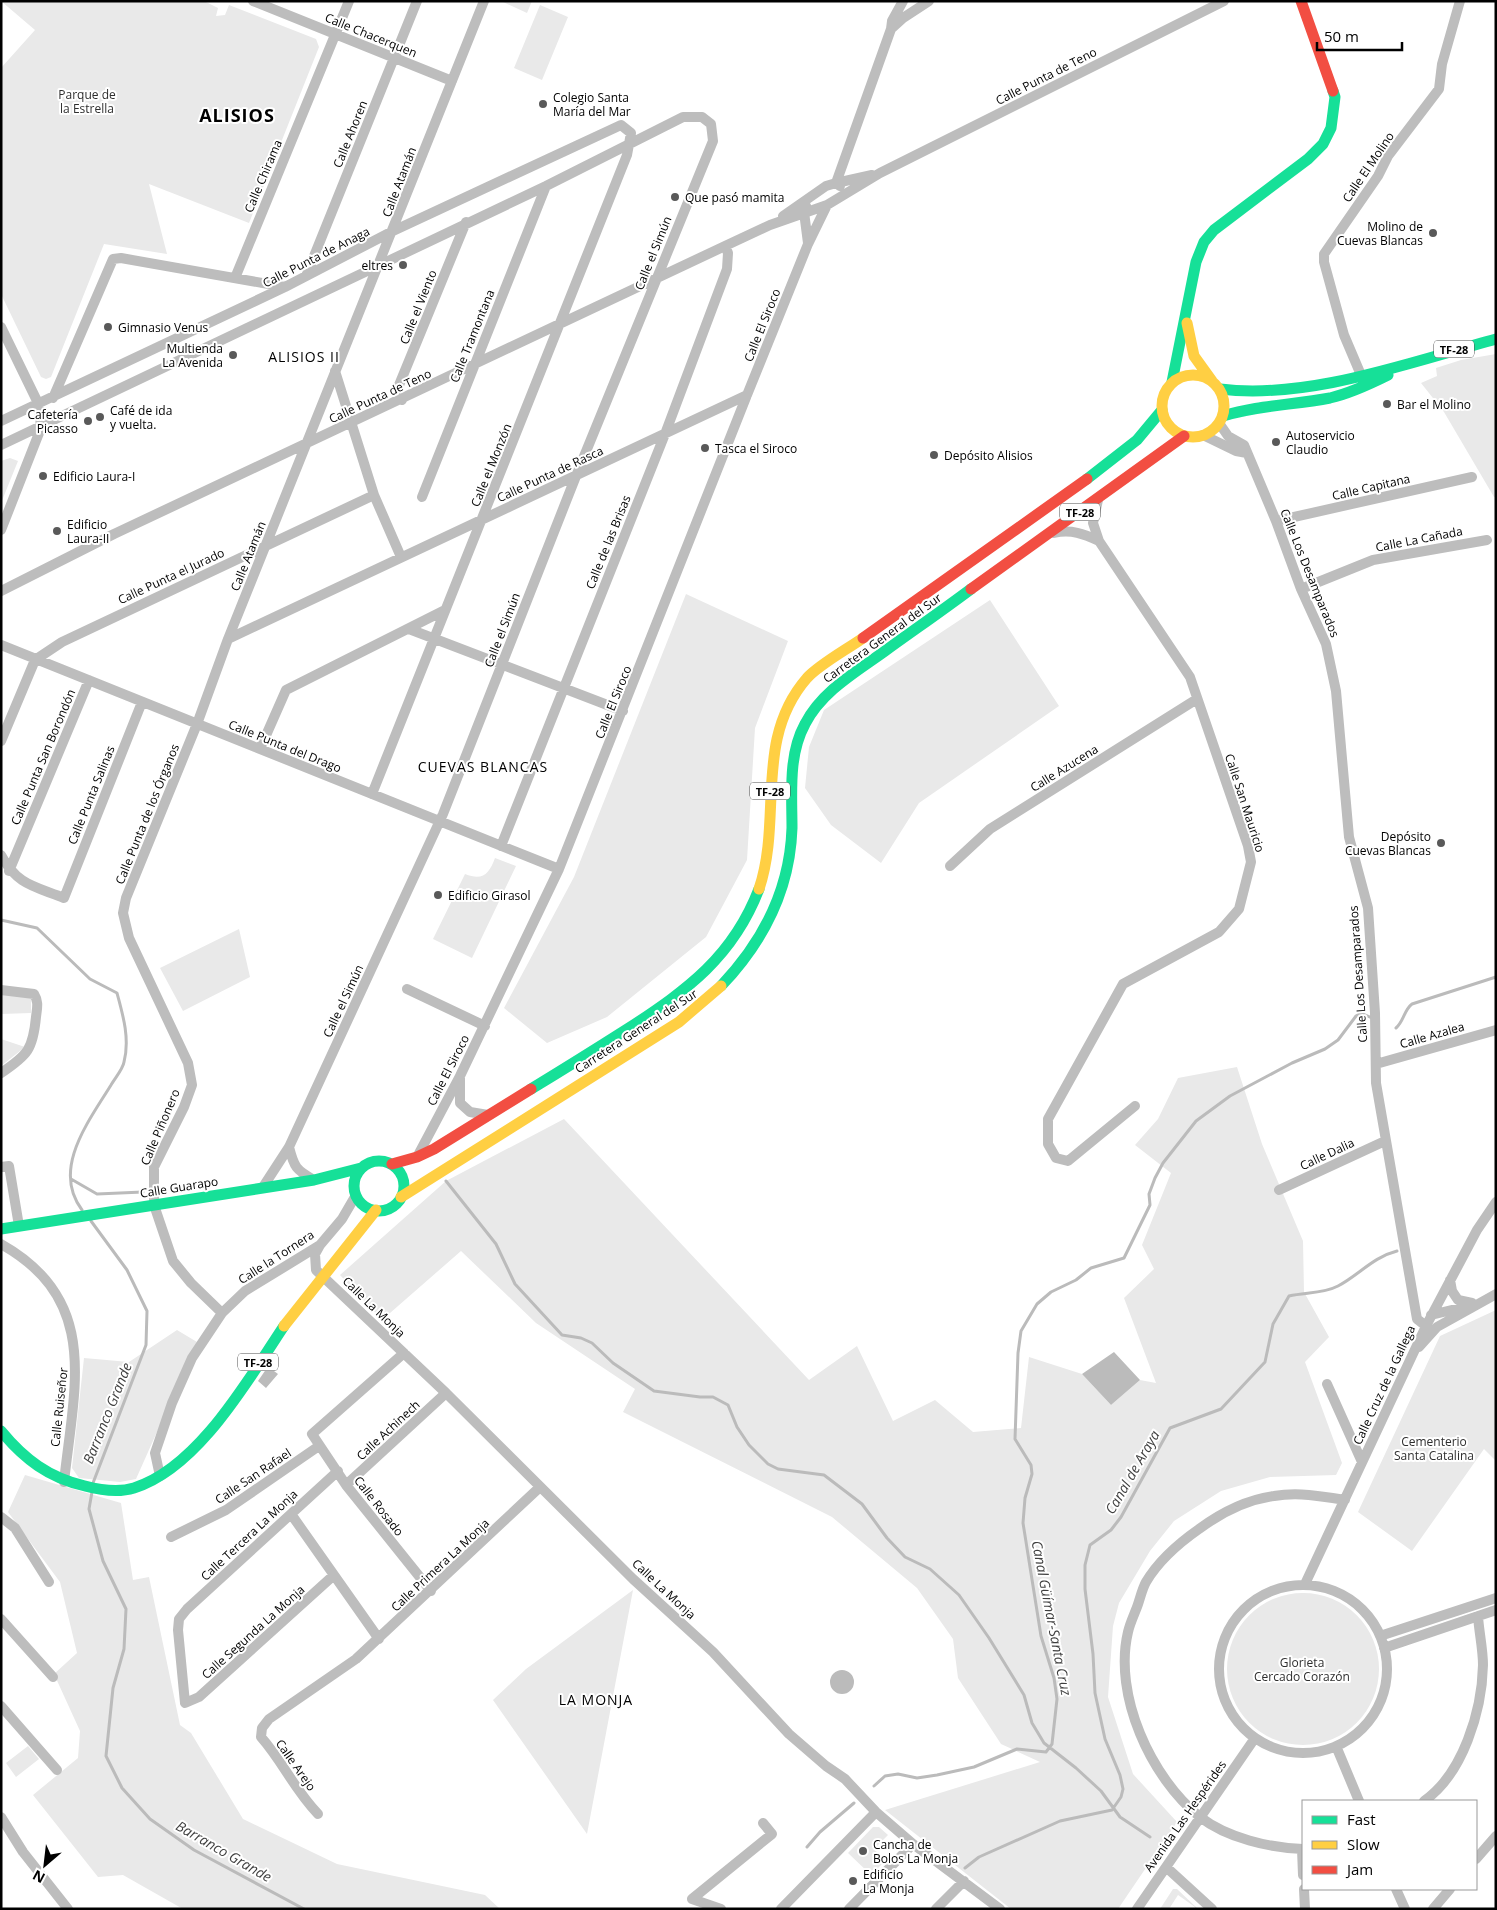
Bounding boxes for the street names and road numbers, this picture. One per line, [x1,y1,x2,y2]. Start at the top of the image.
street label: Calle Chacerquen [322,9,420,61]
street label: Calle Punta de Teno [993,43,1099,109]
street label: Calle Ahoren [329,98,371,170]
street label: Calle El Molino [1338,128,1398,206]
street label: Calle Chirama [240,137,286,215]
street label: Calle Atamán [378,144,420,220]
street label: Calle el Simún [630,213,676,293]
street label: Calle Punta de Anaga [260,223,372,291]
street label: Calle el Viento [395,267,441,347]
street label: Calle El Siroco [740,286,784,364]
street label: Calle Tramontana [446,287,498,385]
road number: TF-28 [1434,340,1474,358]
street label: Calle Punta de Teno [326,365,434,427]
street label: Calle el Monzón [467,421,515,509]
street label: Calle Punta de Rasca [494,442,606,506]
street label: Calle Capitana [1330,470,1412,504]
street label: Calle de las Brisas [581,492,635,591]
road number: TF-28 [1060,504,1100,520]
street label: Calle Los Desamparados [1276,506,1344,640]
street label: Calle Atamán [226,519,270,593]
street label: Calle La Cañada [1374,522,1464,556]
street label: Calle Punta el Jurado [115,544,227,608]
street label: Carretera General del Sur [819,589,945,687]
street label: Calle el Simún [480,590,524,670]
street label: Calle El Siroco [591,663,635,741]
street label: Calle Punta San Borondón [7,686,79,828]
street label: Calle Punta del Drago [226,716,344,776]
street label: Calle Azucena [1027,740,1101,796]
street label: Calle Punta de los Órganos [111,741,183,887]
street label: Calle Punta Salinas [63,743,119,847]
street label: Calle San Mauricio [1221,752,1269,854]
road number: TF-28 [750,782,790,799]
street label: Calle Los Desamparados [1345,905,1371,1043]
street label: Calle el Simún [319,962,367,1040]
street label: Carretera General del Sur [571,985,701,1077]
street label: Calle Azalea [1398,1018,1466,1052]
street label: Calle El Siroco [423,1032,473,1108]
street label: Calle Piñonero [136,1086,184,1168]
street label: Calle Dalia [1297,1134,1357,1174]
street label: Calle Guarapo [139,1172,219,1202]
street label: Calle la Tornera [235,1226,317,1288]
street label: Calle La Monja [339,1273,409,1341]
street label: Calle Cruz de la Gallega [1349,1322,1419,1448]
road number: TF-28 [238,1354,278,1370]
street label: Calle Ruiseñor [46,1366,72,1448]
street label: Calle Achinech [353,1396,423,1464]
street label: Calle San Rafael [212,1444,294,1508]
street label: Calle Rosado [350,1473,408,1539]
street label: Calle Tercera La Monja [197,1486,301,1584]
street label: Calle Primera La Monja [387,1515,493,1615]
street label: Calle La Monja [628,1555,700,1623]
street label: Calle Segunda La Monja [198,1581,308,1683]
street label: Calle Arejo [272,1736,320,1794]
street label: Avenida Las Hespérides [1140,1757,1230,1875]

